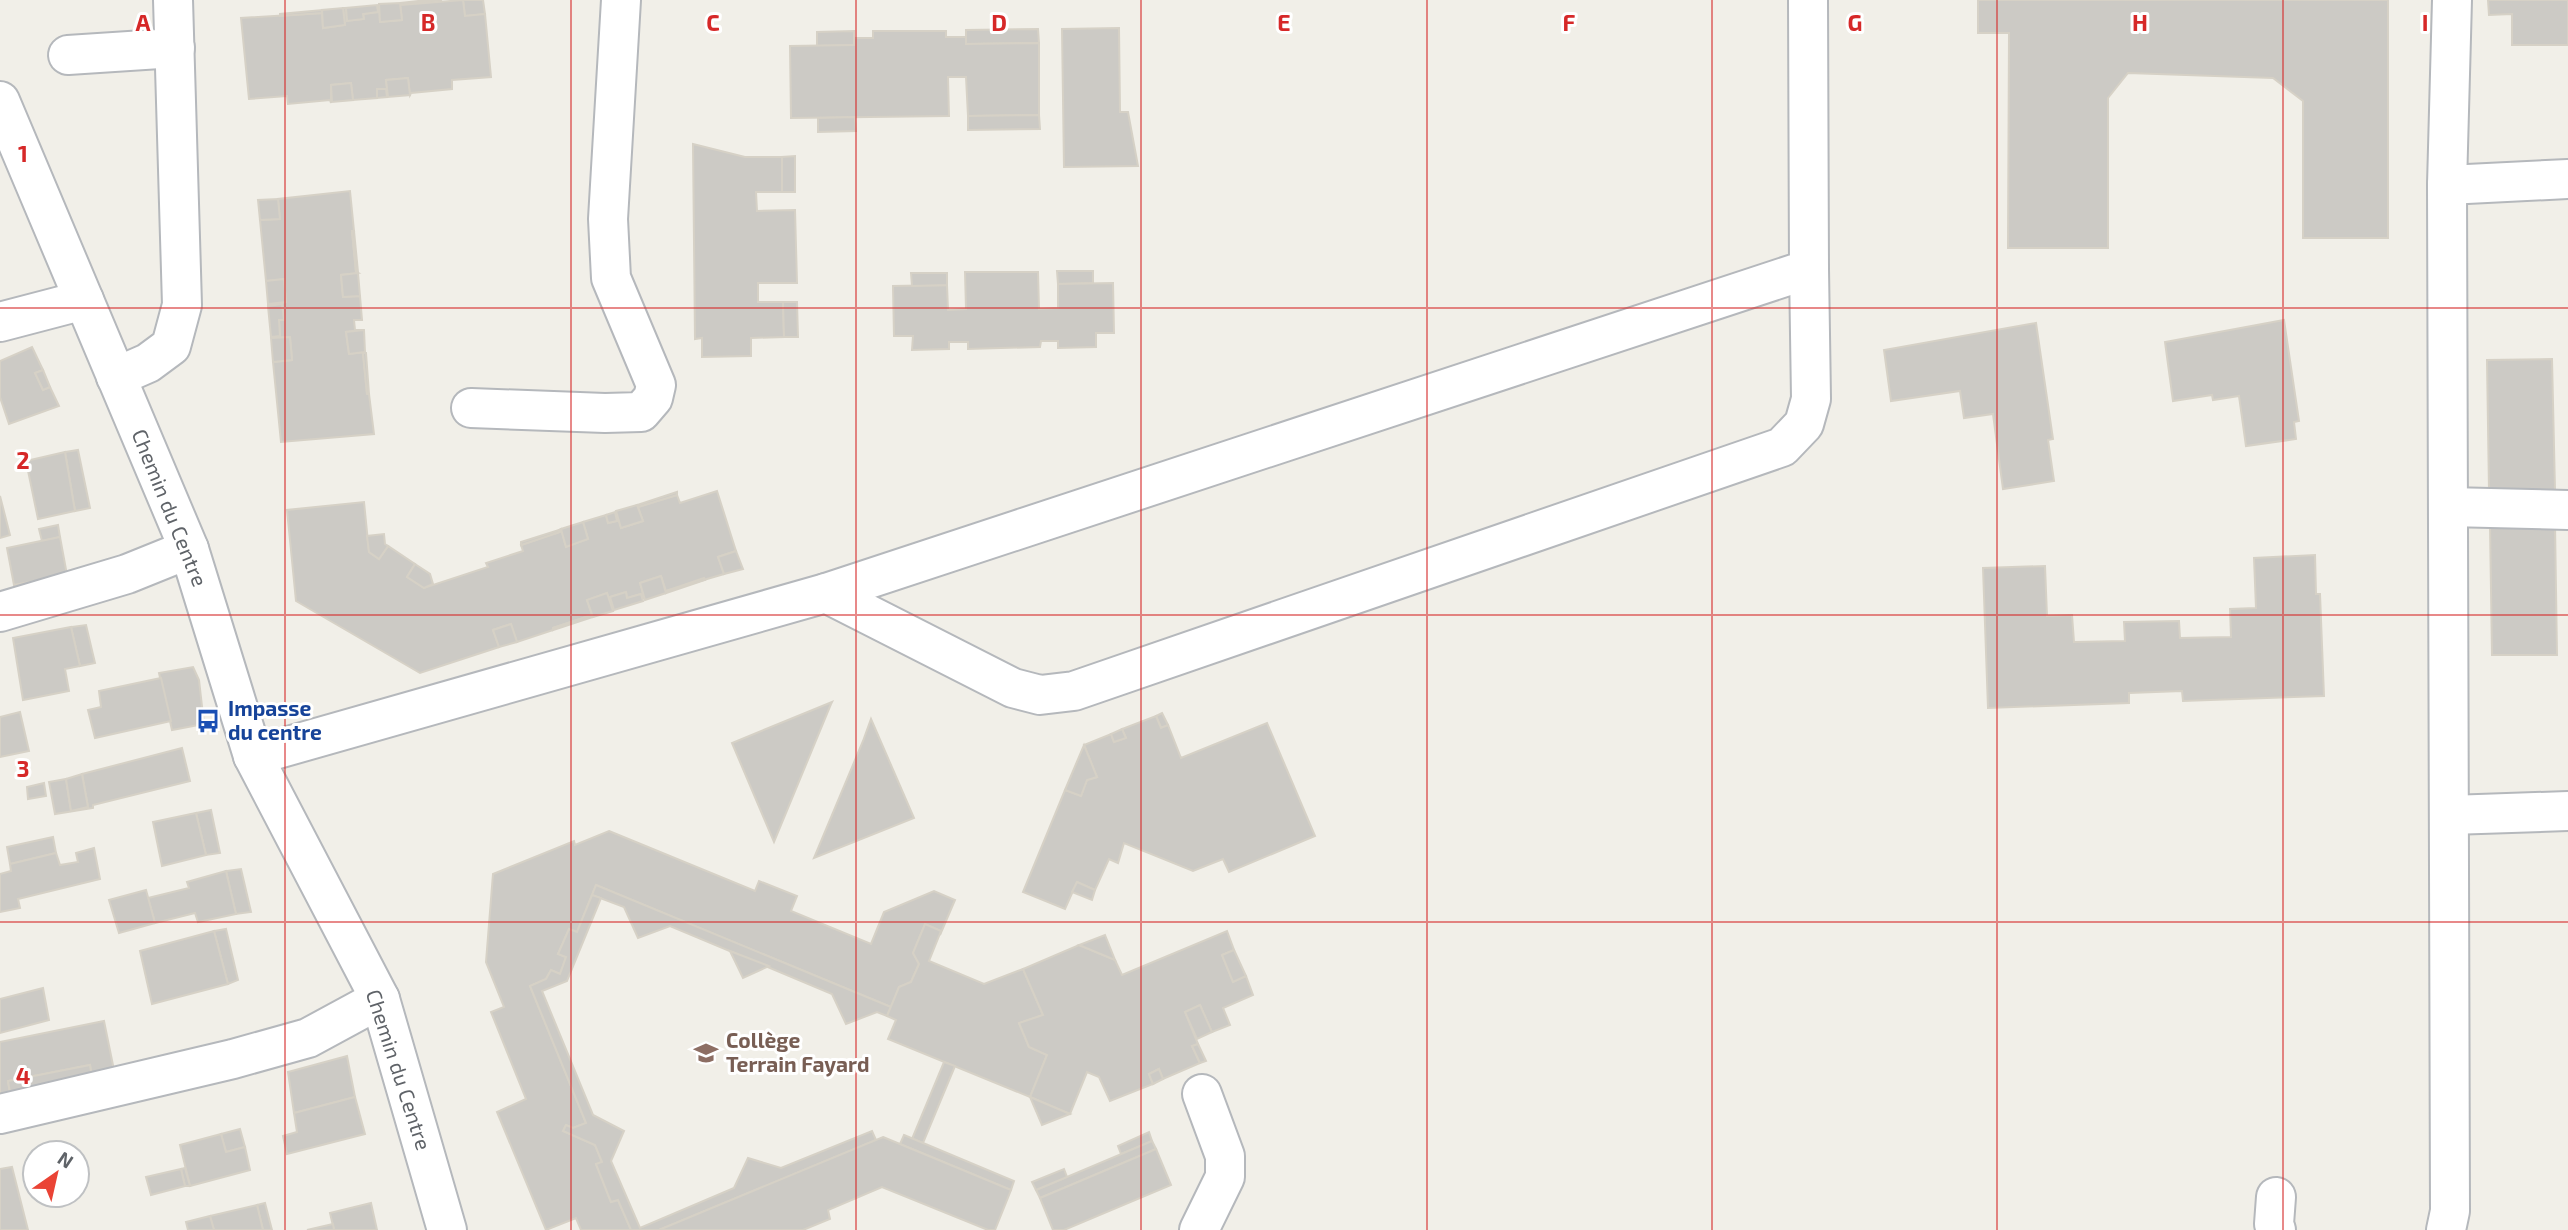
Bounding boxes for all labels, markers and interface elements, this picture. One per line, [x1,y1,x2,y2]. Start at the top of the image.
text: A [135,8,151,36]
text: B [421,8,435,36]
text: C [706,8,720,36]
text: D [991,8,1007,36]
text: E [1277,8,1291,36]
text: F [1563,8,1576,36]
text: G [1848,8,1862,36]
text: H [2132,8,2148,36]
text: I [2422,8,2428,36]
text: 1 [18,139,28,167]
street label: Chemin du Centre [127,425,213,590]
text: 2 [16,446,30,474]
place label: Impasse du centre [228,695,322,744]
bus stop icon: Impasse du centre [194,707,222,735]
text: 3 [16,754,30,782]
street label: Chemin du Centre [362,986,437,1153]
place label: Collège Terrain Fayard [726,1027,869,1077]
school or university icon: Collège Terrain Fayard [692,1039,720,1067]
text: 4 [16,1061,30,1089]
north arrow [21,1139,91,1209]
text: N [54,1146,78,1173]

